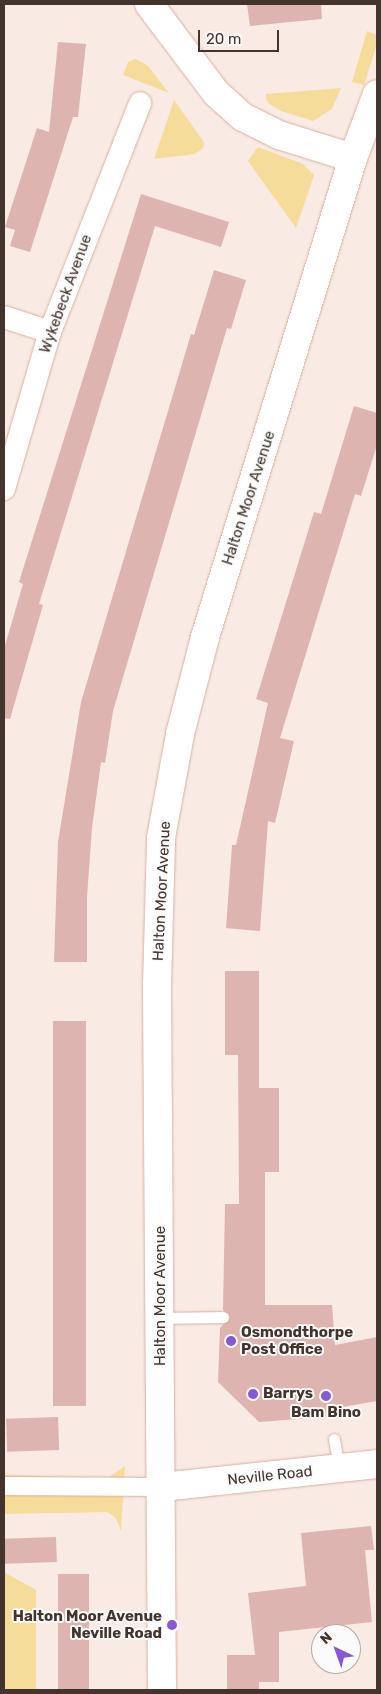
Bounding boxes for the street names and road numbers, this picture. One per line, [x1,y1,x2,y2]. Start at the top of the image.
street label: Wykebeck Avenue [36,232,96,356]
street label: Halton Moor Avenue [219,428,279,568]
street label: Halton Moor Avenue [149,820,175,962]
street label: Halton Moor Avenue [152,1226,170,1366]
street label: Neville Road [227,1463,313,1489]

